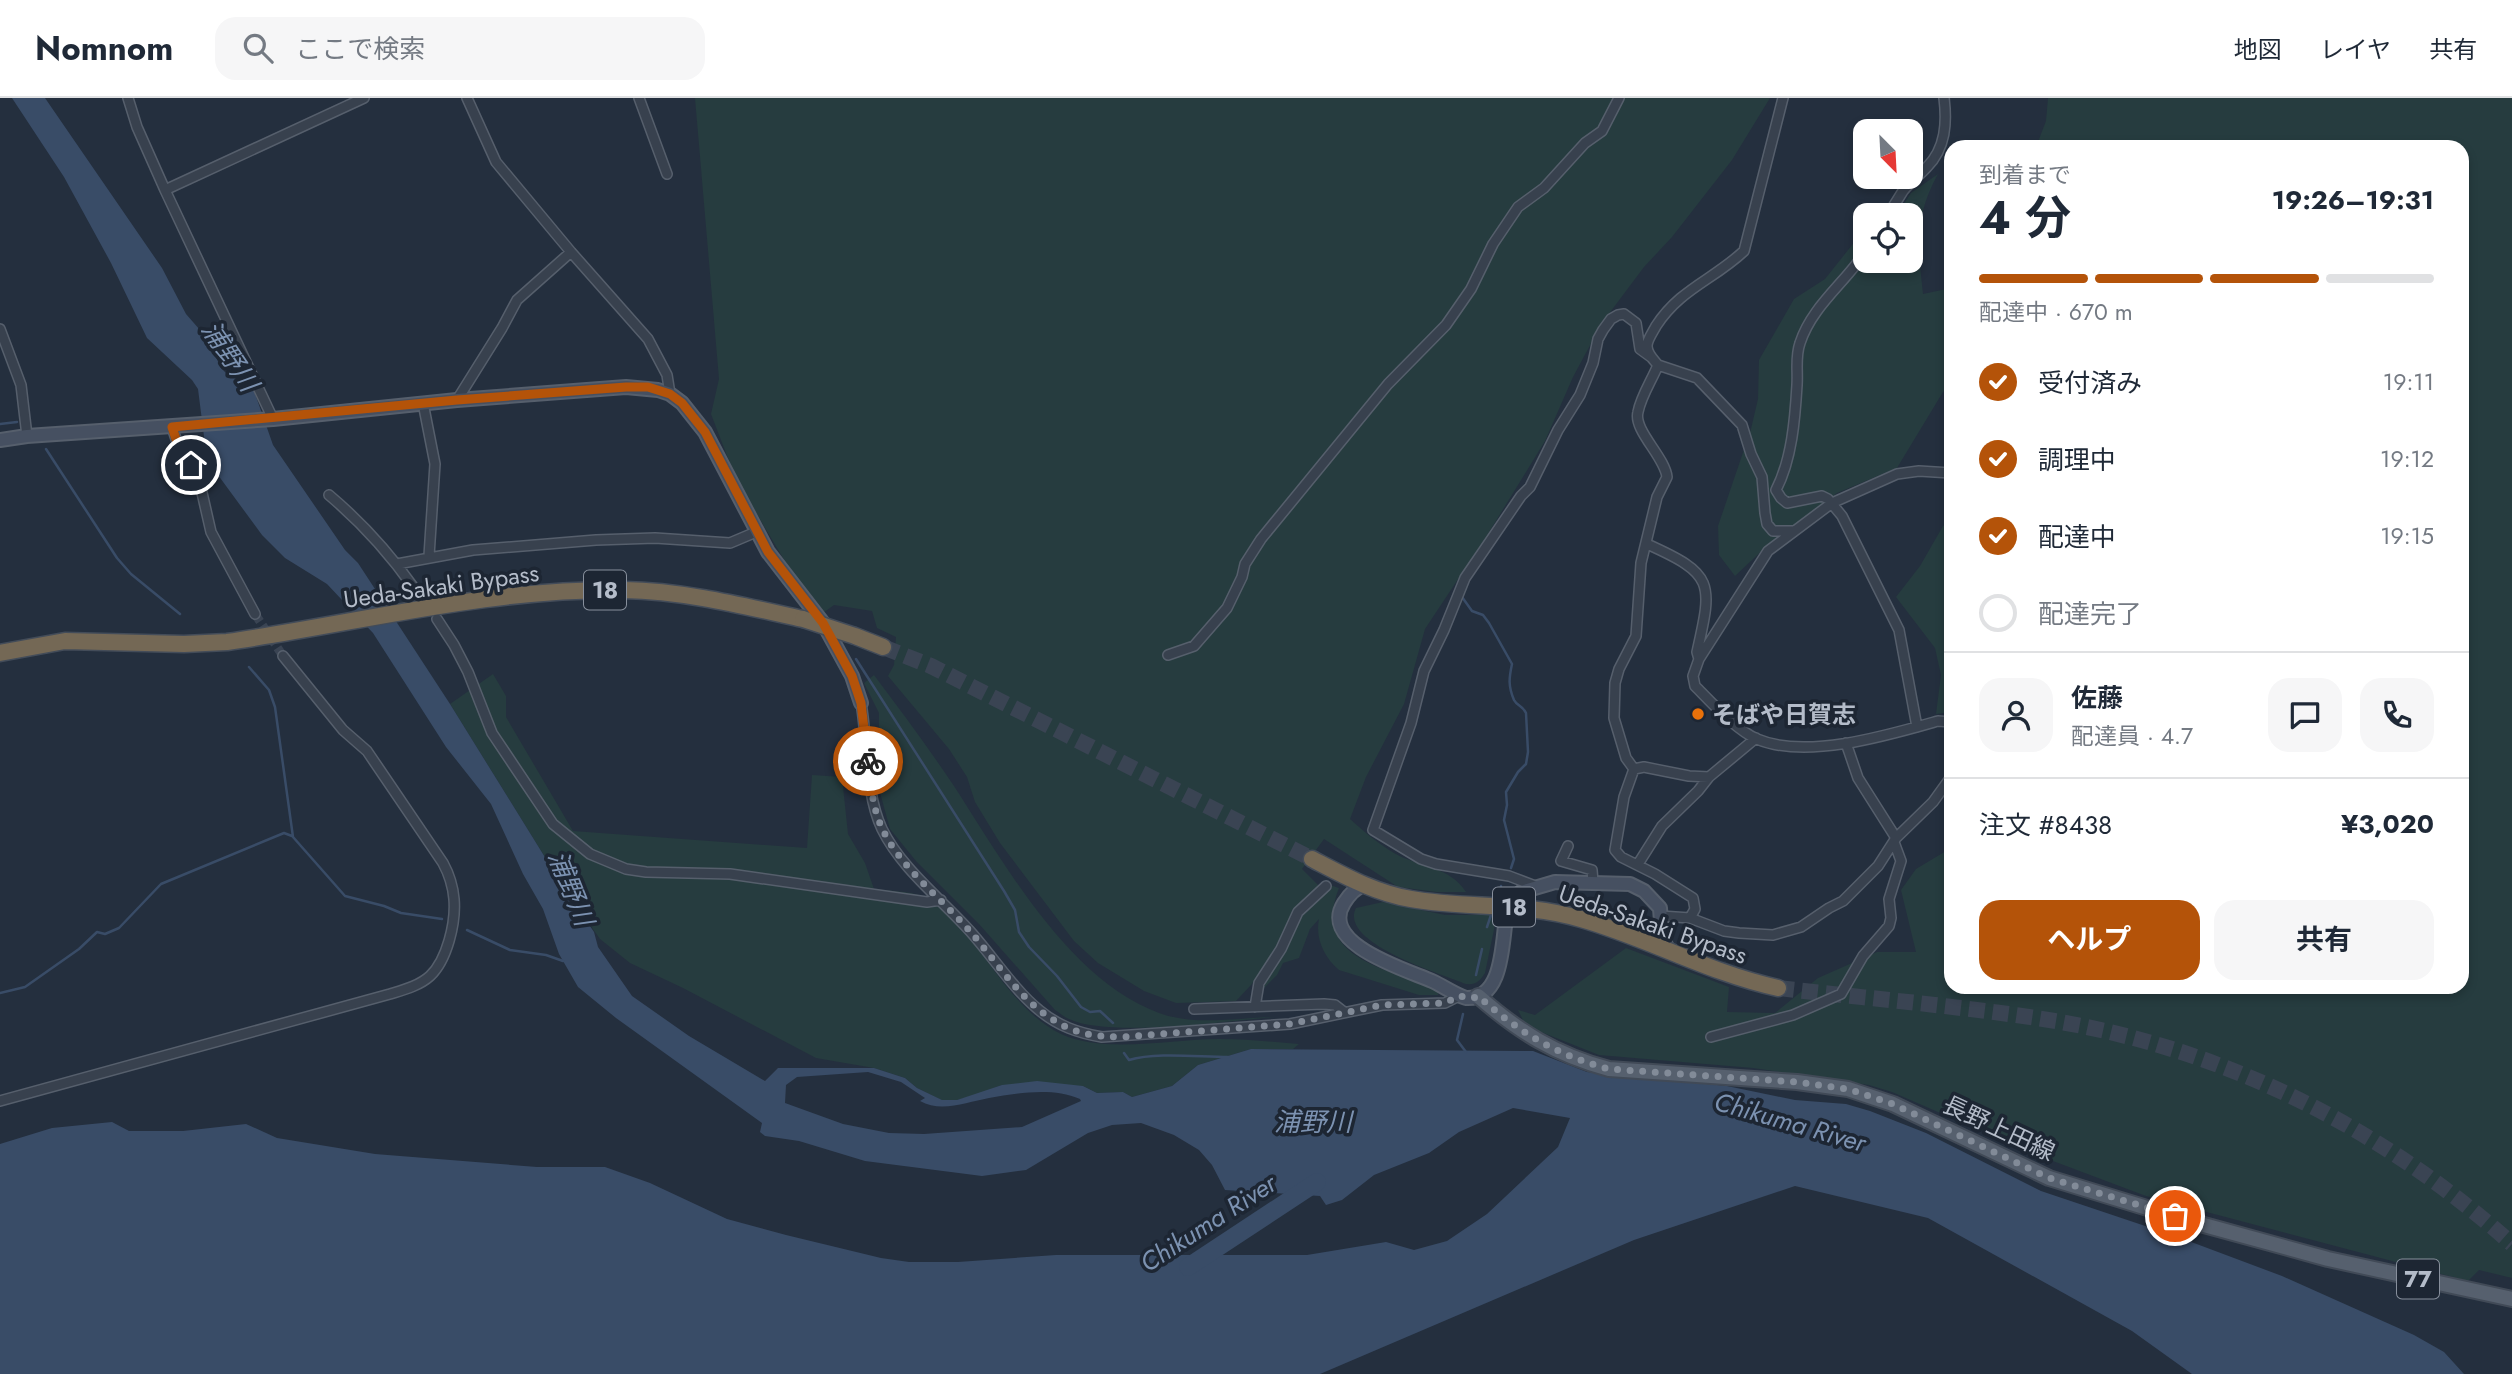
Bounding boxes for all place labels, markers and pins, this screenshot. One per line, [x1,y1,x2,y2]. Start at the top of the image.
pin [161,435,221,495]
place label: そばや日賀志 [1712,697,1856,732]
marker: そばや日賀志 [1690,706,1706,722]
pin [2145,1186,2205,1246]

